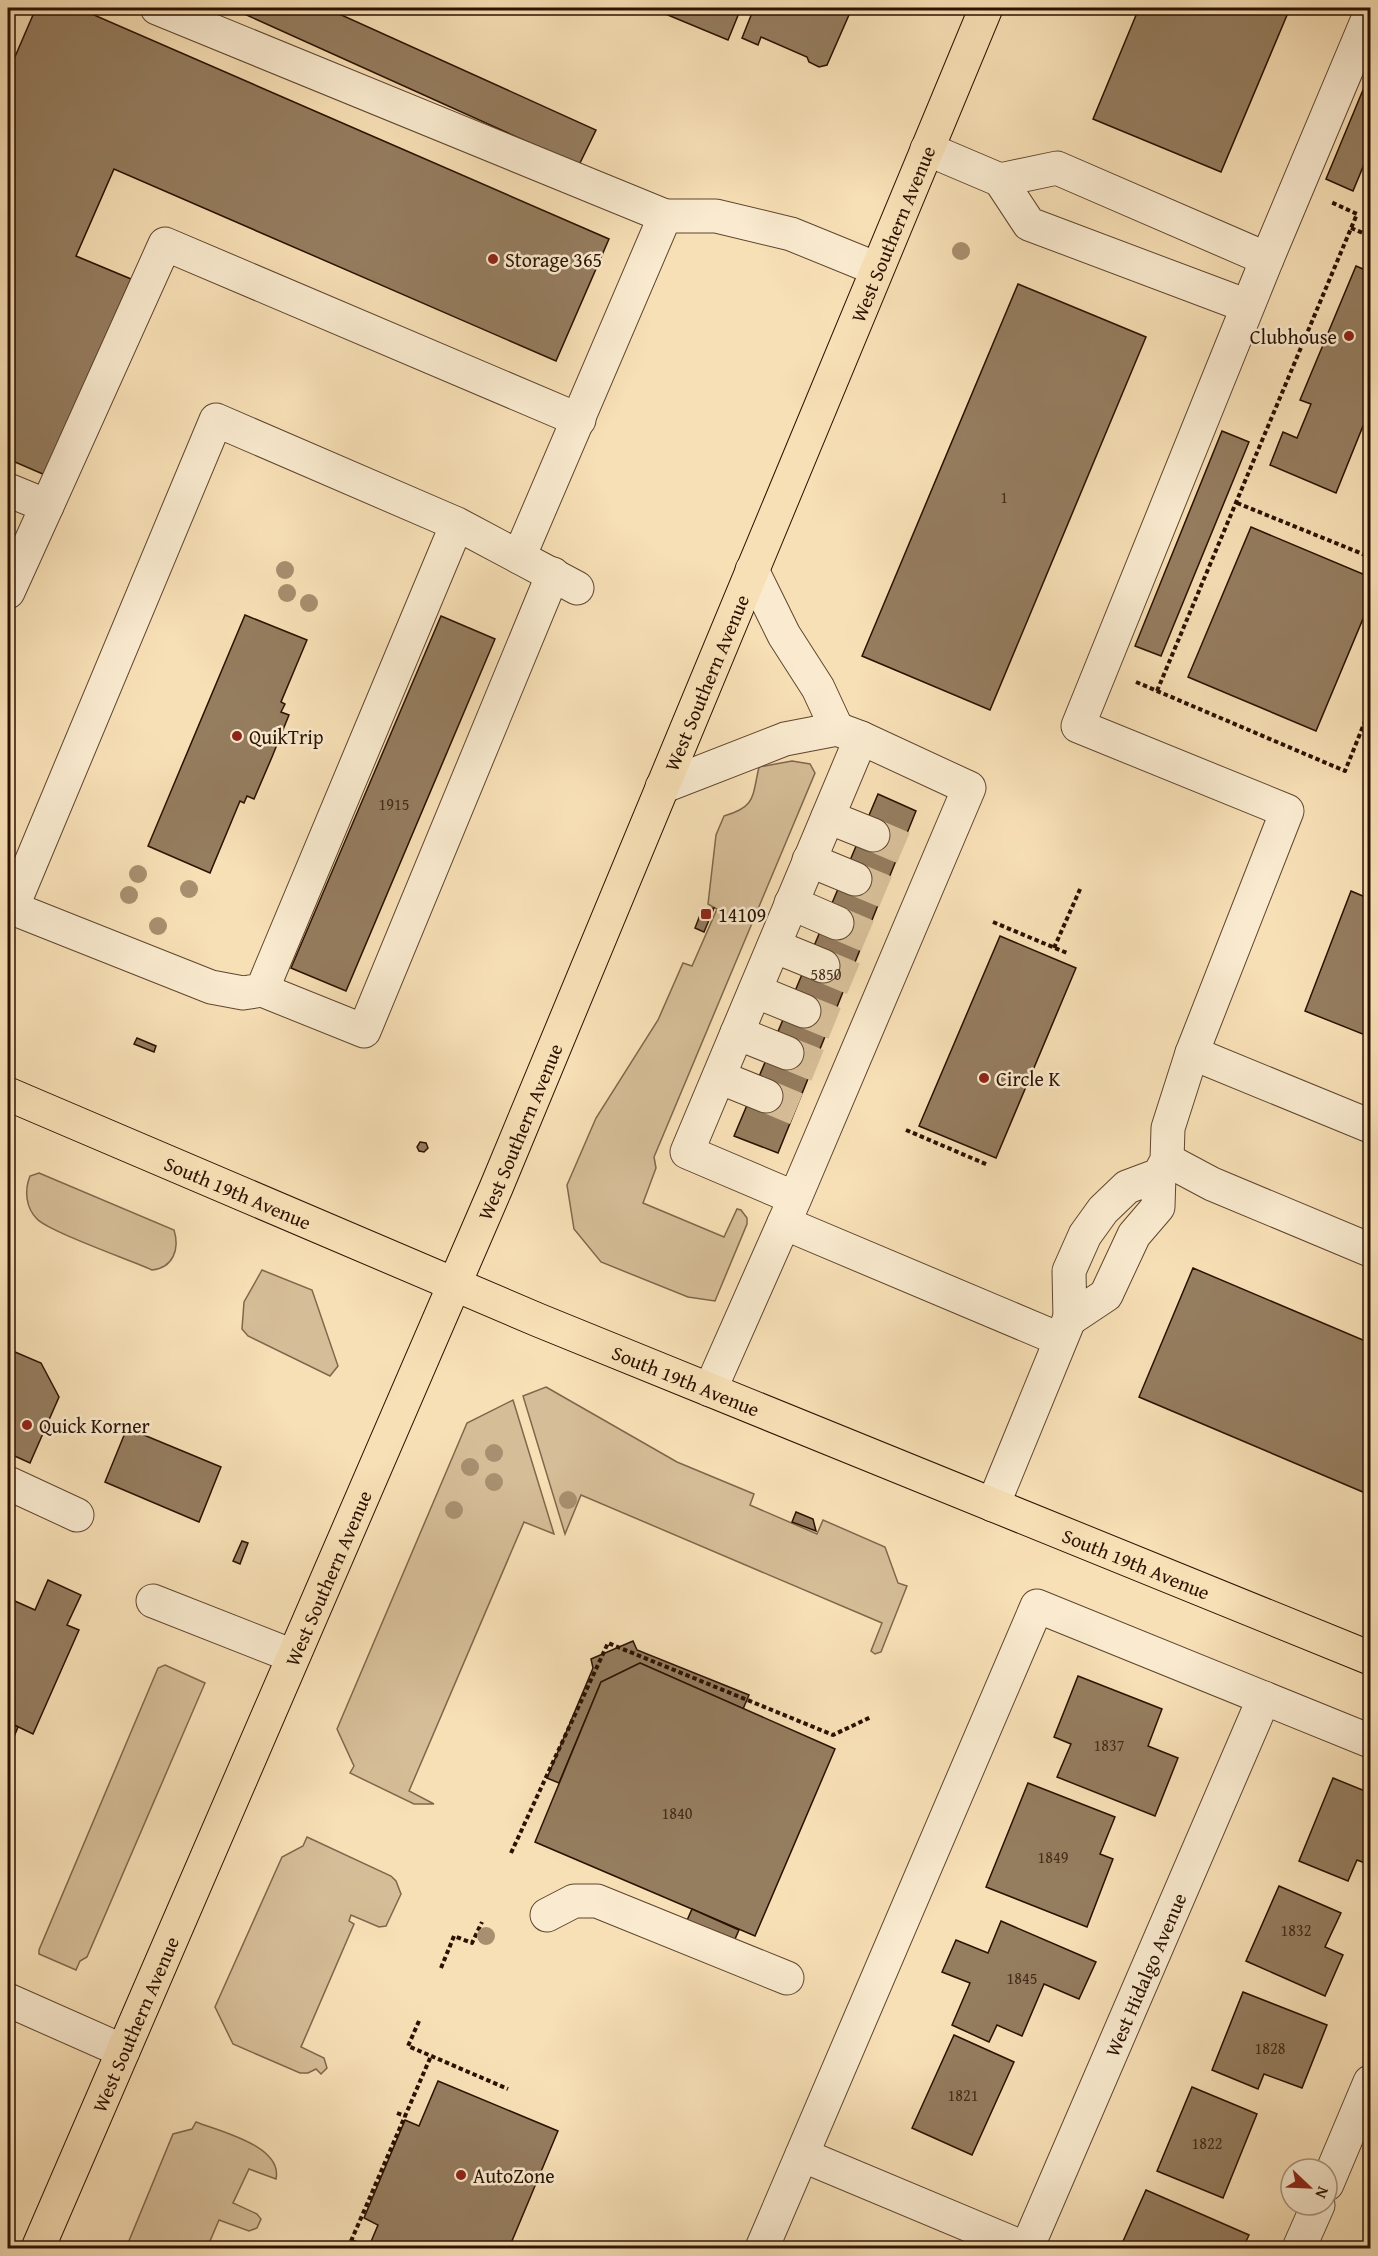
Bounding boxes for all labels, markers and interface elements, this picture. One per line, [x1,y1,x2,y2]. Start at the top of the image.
street label: West Southern Avenue [843,141,942,327]
place label: Storage 365 [505,245,602,274]
marker: Storage 365 [486,252,500,266]
place label: Clubhouse [1250,322,1337,351]
marker: Clubhouse [1342,329,1356,343]
house number: 1 [1000,485,1008,509]
street label: West Southern Avenue [656,590,756,775]
place label: QuikTrip [249,722,324,751]
marker: QuikTrip [230,729,244,743]
house number: 1915 [379,792,409,816]
place label: 14109 [718,900,766,929]
marker: 14109 [699,907,713,921]
house number: 5850 [811,962,842,986]
street label: West Southern Avenue [470,1039,569,1224]
place label: Circle K [996,1064,1060,1093]
marker: Circle K [977,1071,991,1085]
street label: South 19th Avenue [160,1148,316,1236]
street label: South 19th Avenue [608,1337,764,1423]
place label: Quick Korner [39,1411,150,1440]
marker: Quick Korner [20,1418,34,1432]
street label: West Southern Avenue [277,1485,378,1670]
street label: South 19th Avenue [1058,1520,1215,1606]
house number: 1837 [1094,1733,1125,1757]
house number: 1840 [662,1801,693,1825]
house number: 1849 [1038,1845,1069,1869]
street label: West Hidalgo Avenue [1097,1888,1193,2061]
house number: 1832 [1281,1918,1311,1942]
street label: West Southern Avenue [84,1932,186,2116]
house number: 1845 [1007,1966,1037,1990]
house number: 1828 [1255,2036,1286,2060]
house number: 1821 [948,2083,978,2107]
house number: 1822 [1192,2131,1222,2155]
north arrow [1279,2157,1339,2217]
place label: AutoZone [473,2161,555,2190]
marker: AutoZone [454,2168,468,2182]
text: N [1310,2183,1336,2203]

